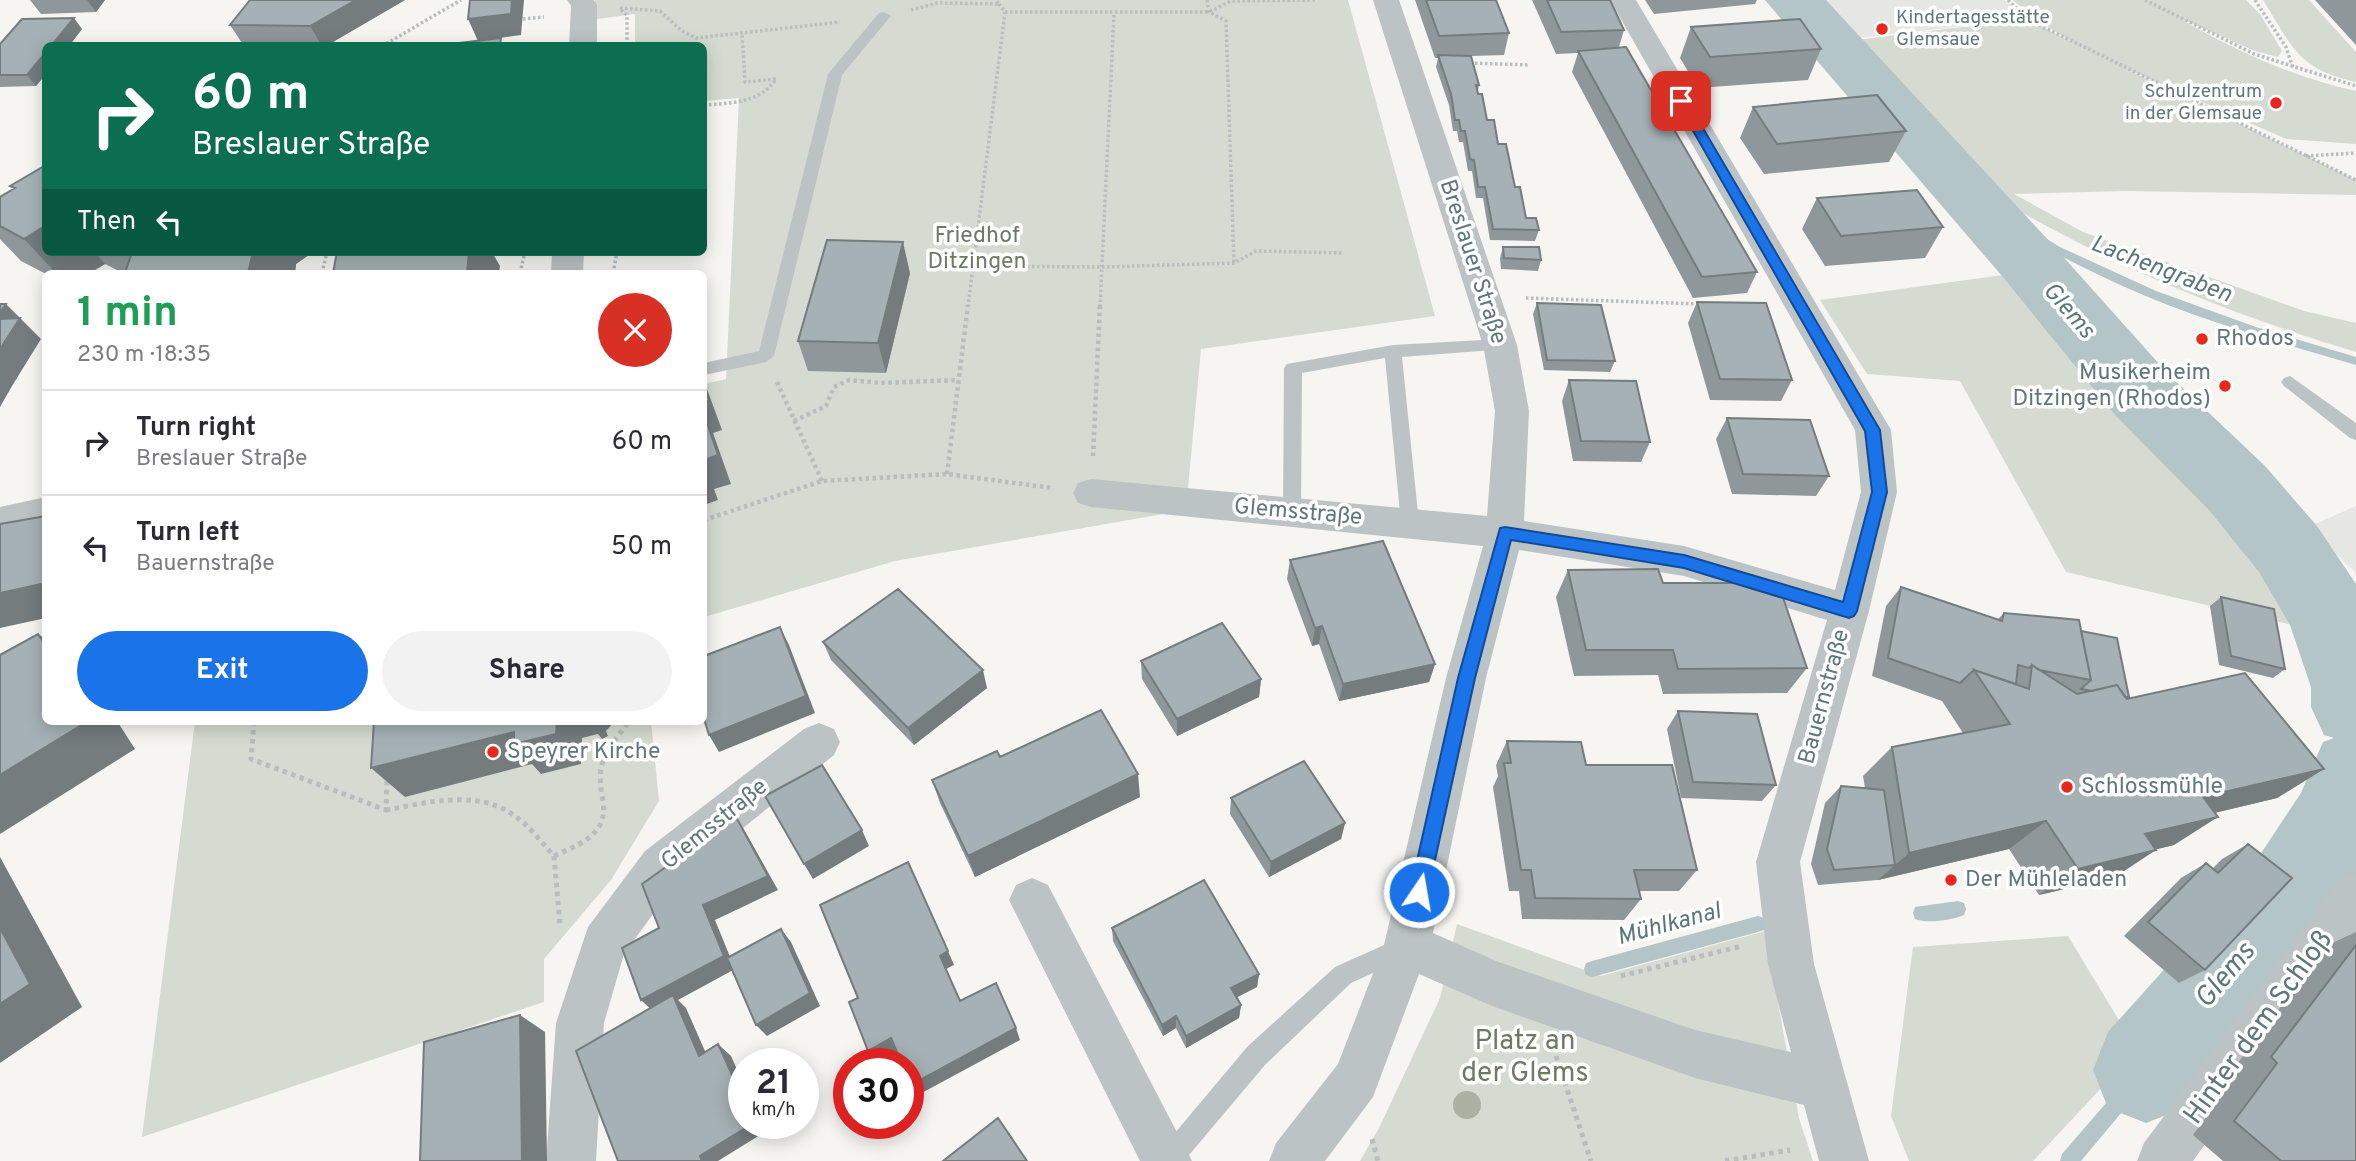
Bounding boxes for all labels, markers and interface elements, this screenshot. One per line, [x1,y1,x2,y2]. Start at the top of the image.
place label: Kindertagesstätte Glemsaue [1896,6,2050,52]
marker: Kindertagesstätte Glemsaue [1874,21,1890,37]
text: 60 m [192,65,310,127]
icon: right [77,70,168,161]
pin [1651,71,1711,131]
place label: Schulzentrum in der Glemsaue [2125,80,2262,126]
icon: arrive [1662,82,1700,120]
marker: Schulzentrum in der Glemsaue [2268,95,2284,111]
text: Breslauer Straße [192,126,430,166]
street label: Breslauer Straße [1432,176,1512,348]
icon: left [150,203,188,241]
text: Then [77,206,136,239]
park label: Friedhof Ditzingen [927,222,1027,277]
water label: Lachengraben [2086,229,2236,311]
water label: Glems [2035,277,2101,346]
text: 1 min [77,288,178,341]
button: close [598,293,672,367]
place label: Rhodos [2216,325,2294,354]
marker: Rhodos [2194,331,2210,347]
text: 230 m · 18:35 [77,341,211,370]
place label: Musikerheim Ditzingen (Rhodos) [2013,359,2211,414]
marker: Musikerheim Ditzingen (Rhodos) [2217,378,2233,394]
text: Turn right [136,412,256,445]
icon: right [77,424,115,462]
text: 60 m [612,426,672,459]
text: Breslauer Straße [136,445,307,474]
street label: Glemsstraße [1233,493,1363,533]
text: Turn left [136,517,240,550]
icon: left [77,529,115,567]
text: 50 m [611,531,672,564]
text: Bauernstraße [136,550,275,579]
street label: Bauernstraße [1793,626,1857,768]
button: Exit [77,631,368,711]
button: Share [382,631,672,711]
place label: Speyrer Kirche [507,738,660,767]
marker: Speyrer Kirche [485,744,501,760]
street label: Glemsstraße [656,773,774,877]
place label: Schlossmühle [2081,773,2223,802]
marker: Schlossmühle [2059,779,2075,795]
position arrow [1382,855,1456,929]
place label: Der Mühleladen [1965,866,2127,895]
marker: Der Mühleladen [1943,872,1959,888]
water label: Mühlkanal [1614,896,1726,953]
street label: Hinter dem Schloß [2176,924,2342,1132]
water label: Glems [2188,935,2264,1017]
park label: Platz an der Glems [1461,1024,1589,1092]
speed limit sign: 30 [833,1048,924,1139]
text: 21 [756,1062,791,1106]
text: km/h [752,1099,795,1122]

